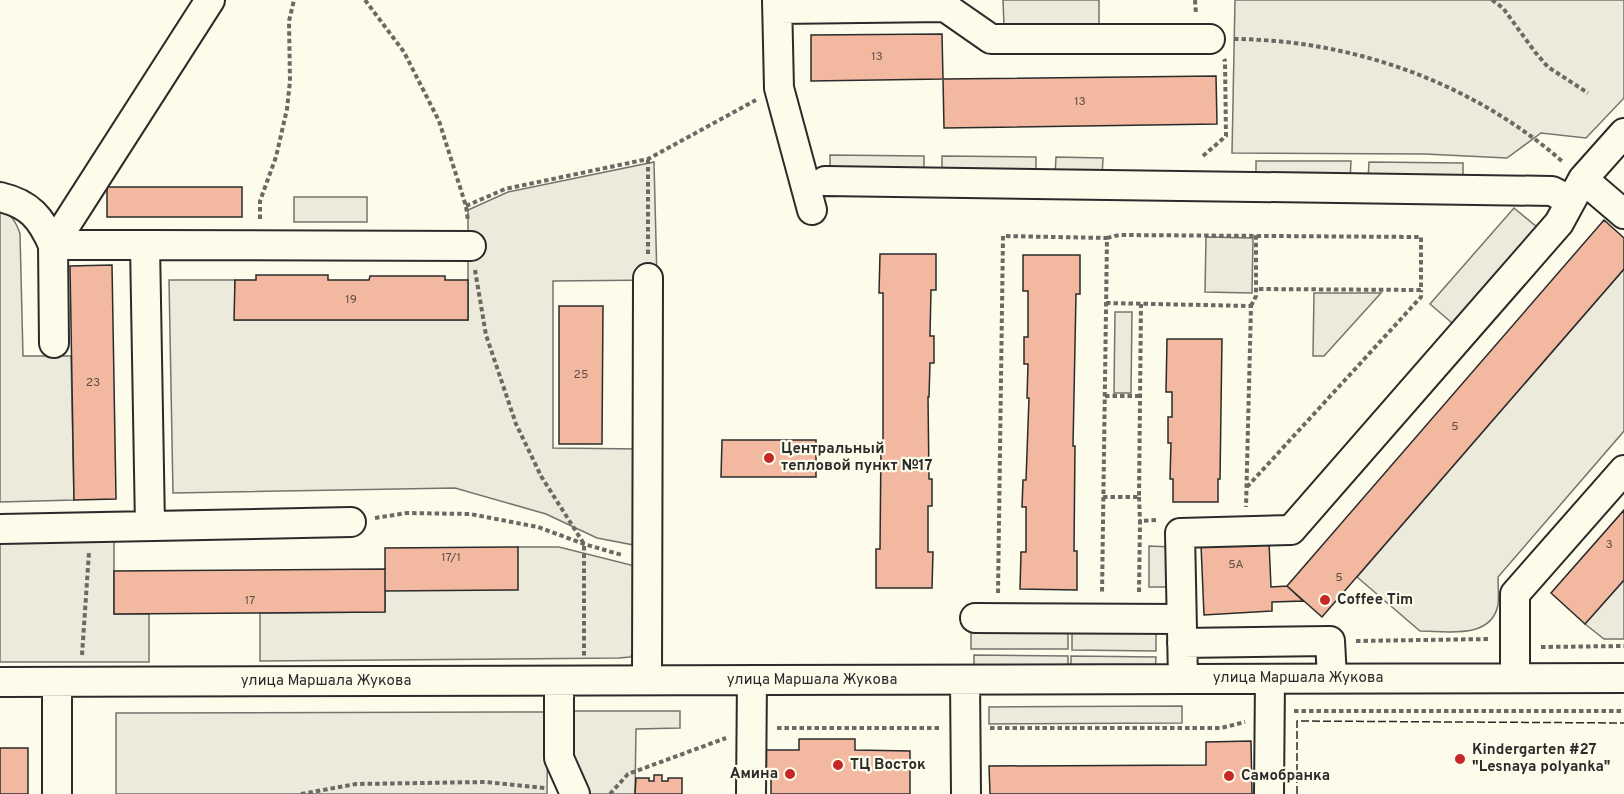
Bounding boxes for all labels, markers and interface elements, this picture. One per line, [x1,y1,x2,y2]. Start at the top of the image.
house number: 13 [871,49,883,65]
house number: 13 [1074,94,1086,110]
house number: 19 [345,292,357,308]
house number: 25 [574,367,588,383]
house number: 23 [86,375,100,391]
house number: 5 [1451,419,1459,435]
place label: Центральный тепловой пункт №17 [781,440,933,476]
marker: Центральный тепловой пункт №17 [762,451,776,465]
house number: 3 [1605,537,1613,553]
house number: 17/1 [441,550,461,566]
house number: 5А [1228,557,1244,573]
house number: 5 [1335,570,1343,586]
place label: Coffee Tim [1337,591,1413,610]
house number: 17 [245,593,255,609]
marker: Coffee Tim [1318,593,1332,607]
street label: улица Маршала Жукова [1213,669,1383,688]
street label: улица Маршала Жукова [727,671,897,690]
street label: улица Маршала Жукова [241,672,411,691]
place label: Kindergarten #27 "Lesnaya polyanka" [1472,741,1610,777]
marker: Kindergarten #27 "Lesnaya polyanka" [1453,752,1467,766]
place label: ТЦ Восток [850,756,926,775]
marker: ТЦ Восток [831,758,845,772]
place label: Амина [730,765,778,784]
marker: Амина [783,767,797,781]
place label: Самобранка [1241,767,1330,786]
marker: Самобранка [1222,769,1236,783]

